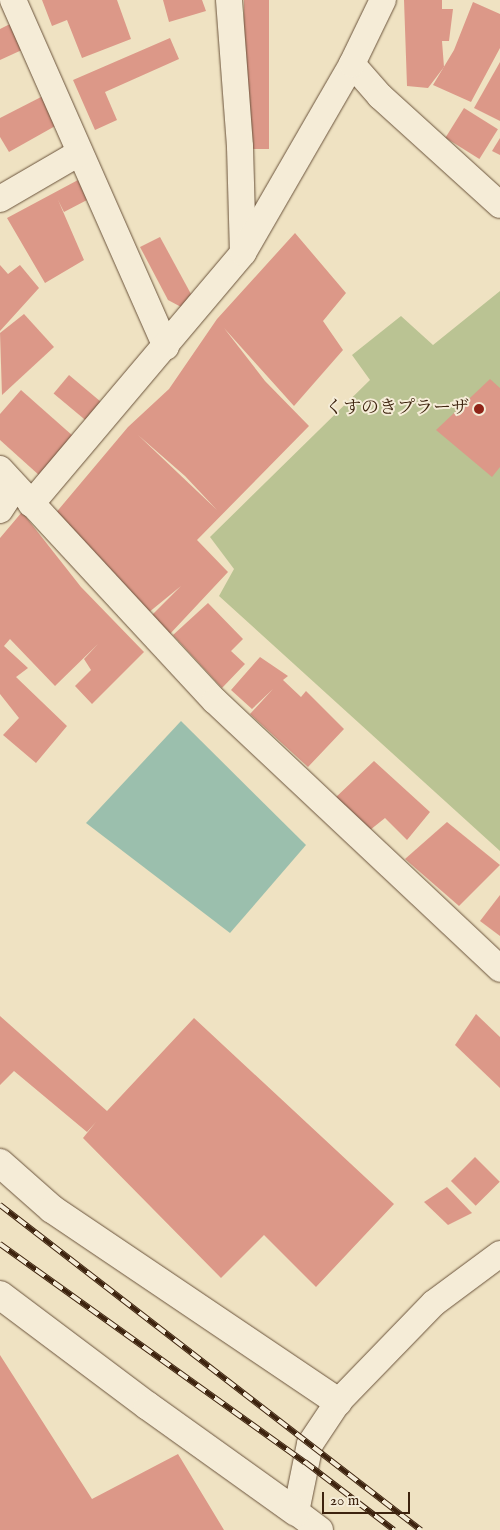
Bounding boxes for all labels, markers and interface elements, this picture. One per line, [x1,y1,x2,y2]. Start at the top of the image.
place label: くすのきプラーザ [325,398,469,420]
marker: くすのきプラーザ [473,403,485,415]
scale bar [325,1482,412,1514]
text: 20 m [330,1491,359,1510]

